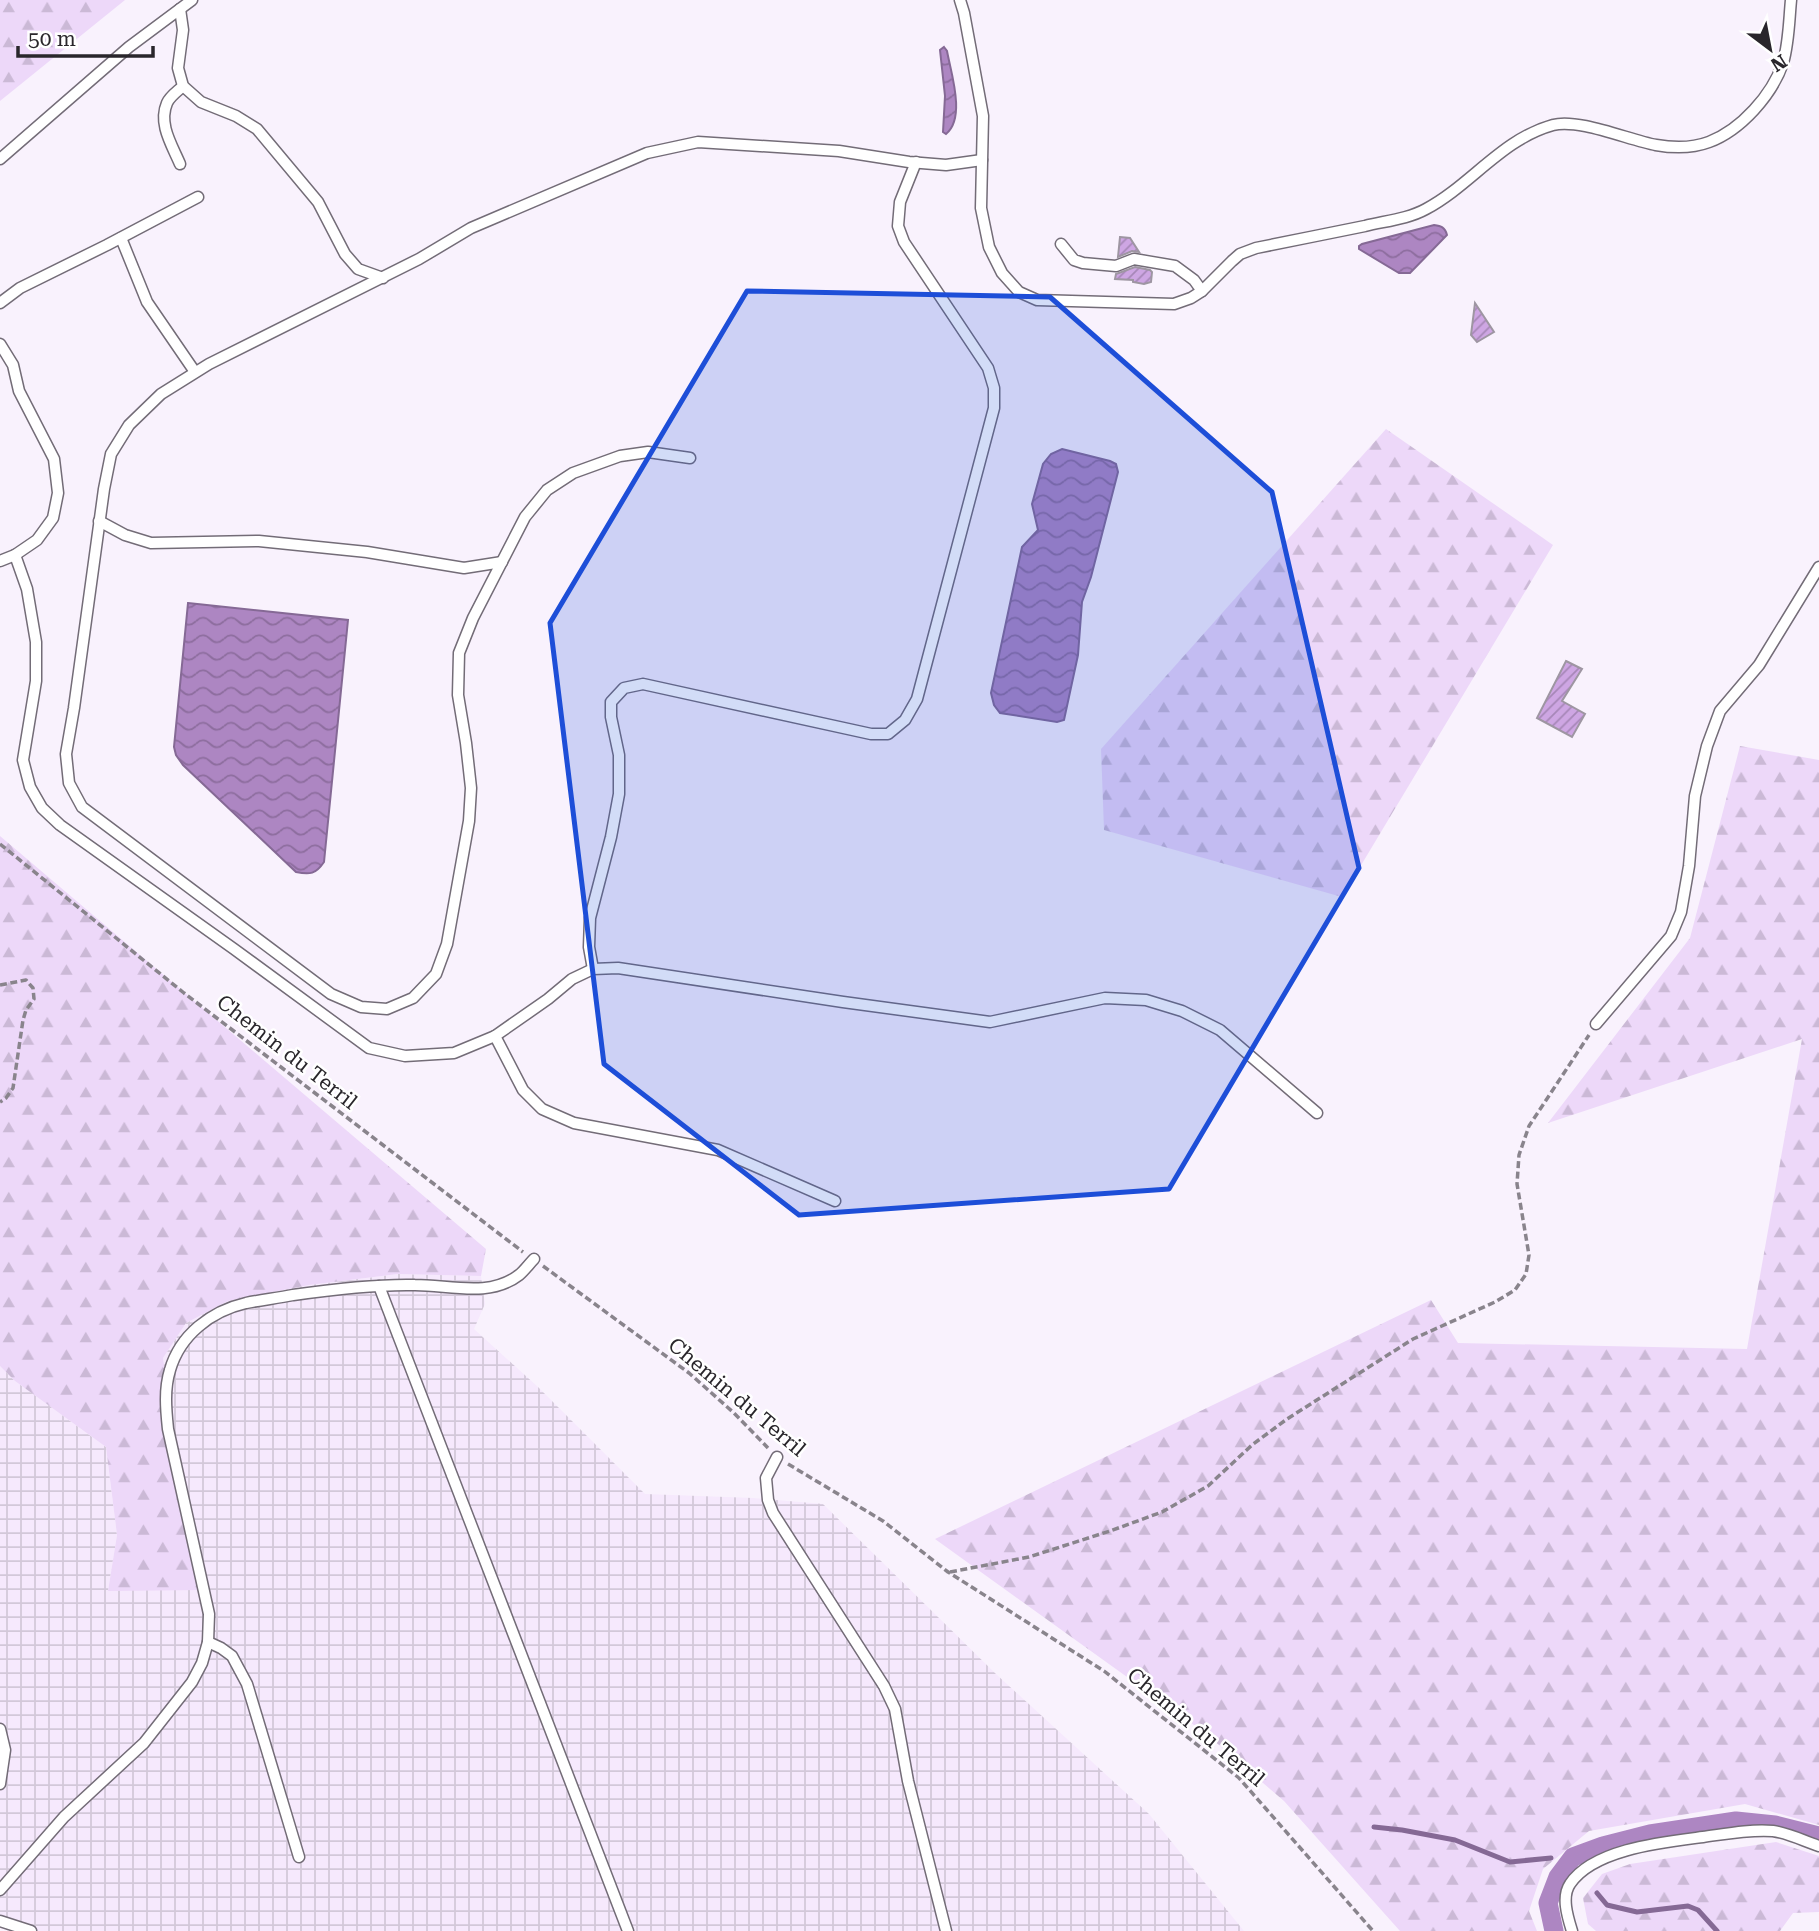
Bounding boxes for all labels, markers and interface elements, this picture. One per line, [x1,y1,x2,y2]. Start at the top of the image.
scale bar [18,14,152,58]
north arrow [1735,14,1805,84]
text: 50 m [28,27,76,51]
text: N [1766,49,1791,77]
street label: Chemin du Terril [212,990,362,1115]
street label: Chemin du Terril [664,1333,811,1462]
street label: Chemin du Terril [1123,1663,1270,1792]

